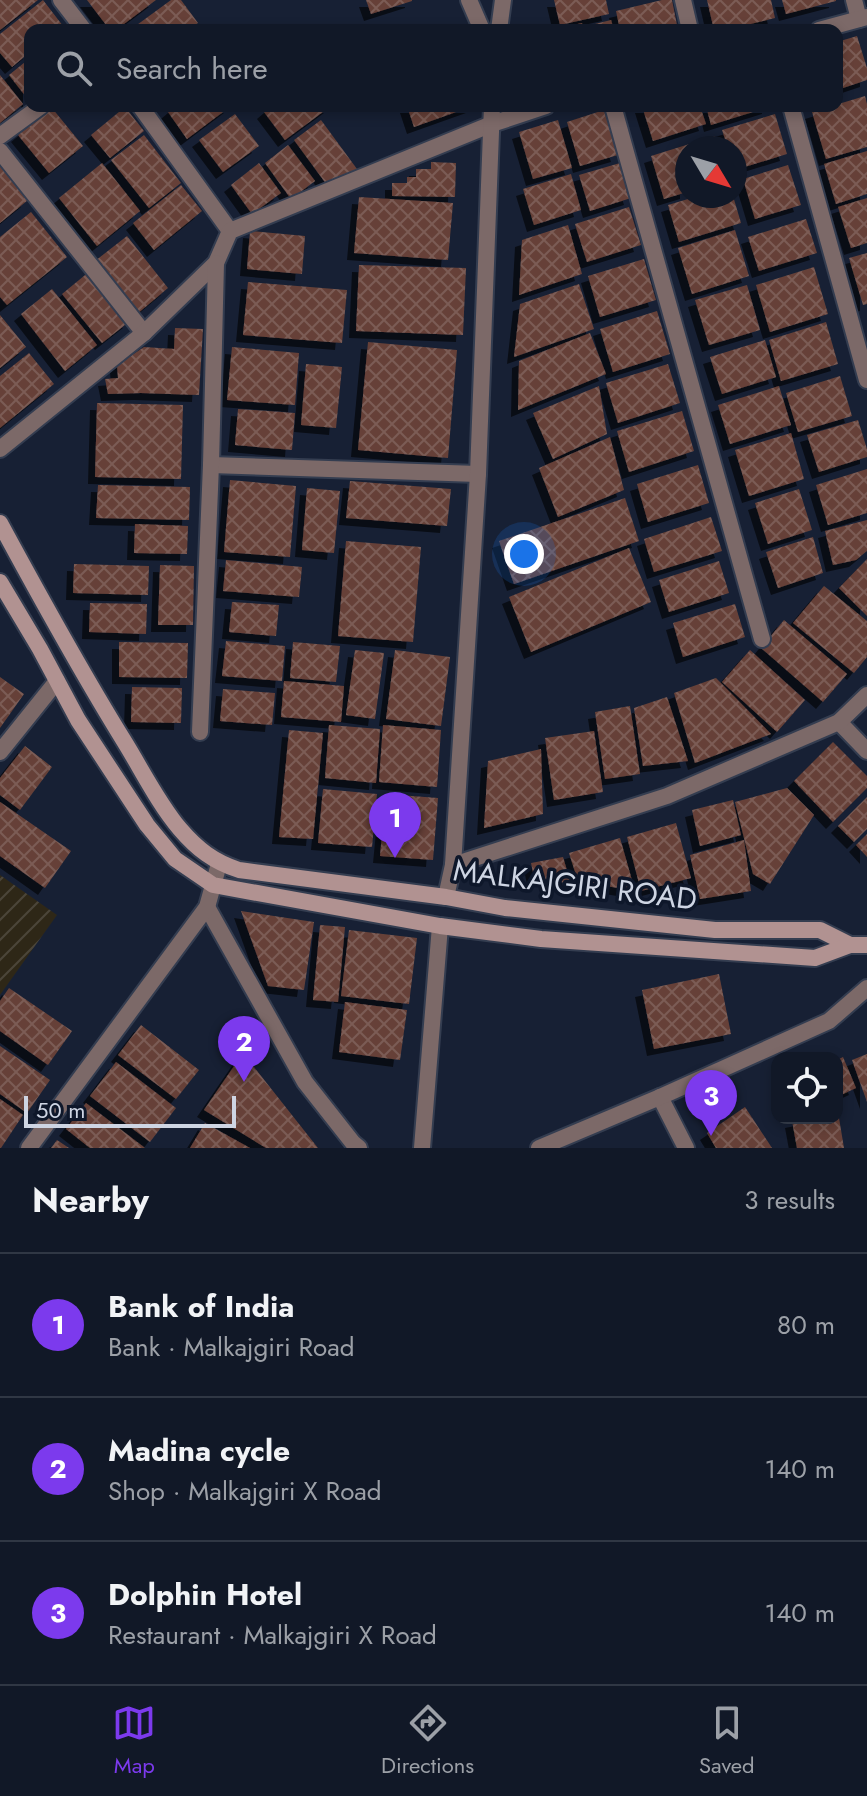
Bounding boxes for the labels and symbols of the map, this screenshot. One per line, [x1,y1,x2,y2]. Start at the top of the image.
north arrow [675,136,747,208]
your location [504,534,544,574]
pin: 1 [369,792,421,858]
street label: MALKAJGIRI ROAD [451,848,699,921]
pin: 2 [218,1016,270,1082]
pin: 3 [685,1070,737,1136]
scale bar [24,1092,236,1128]

